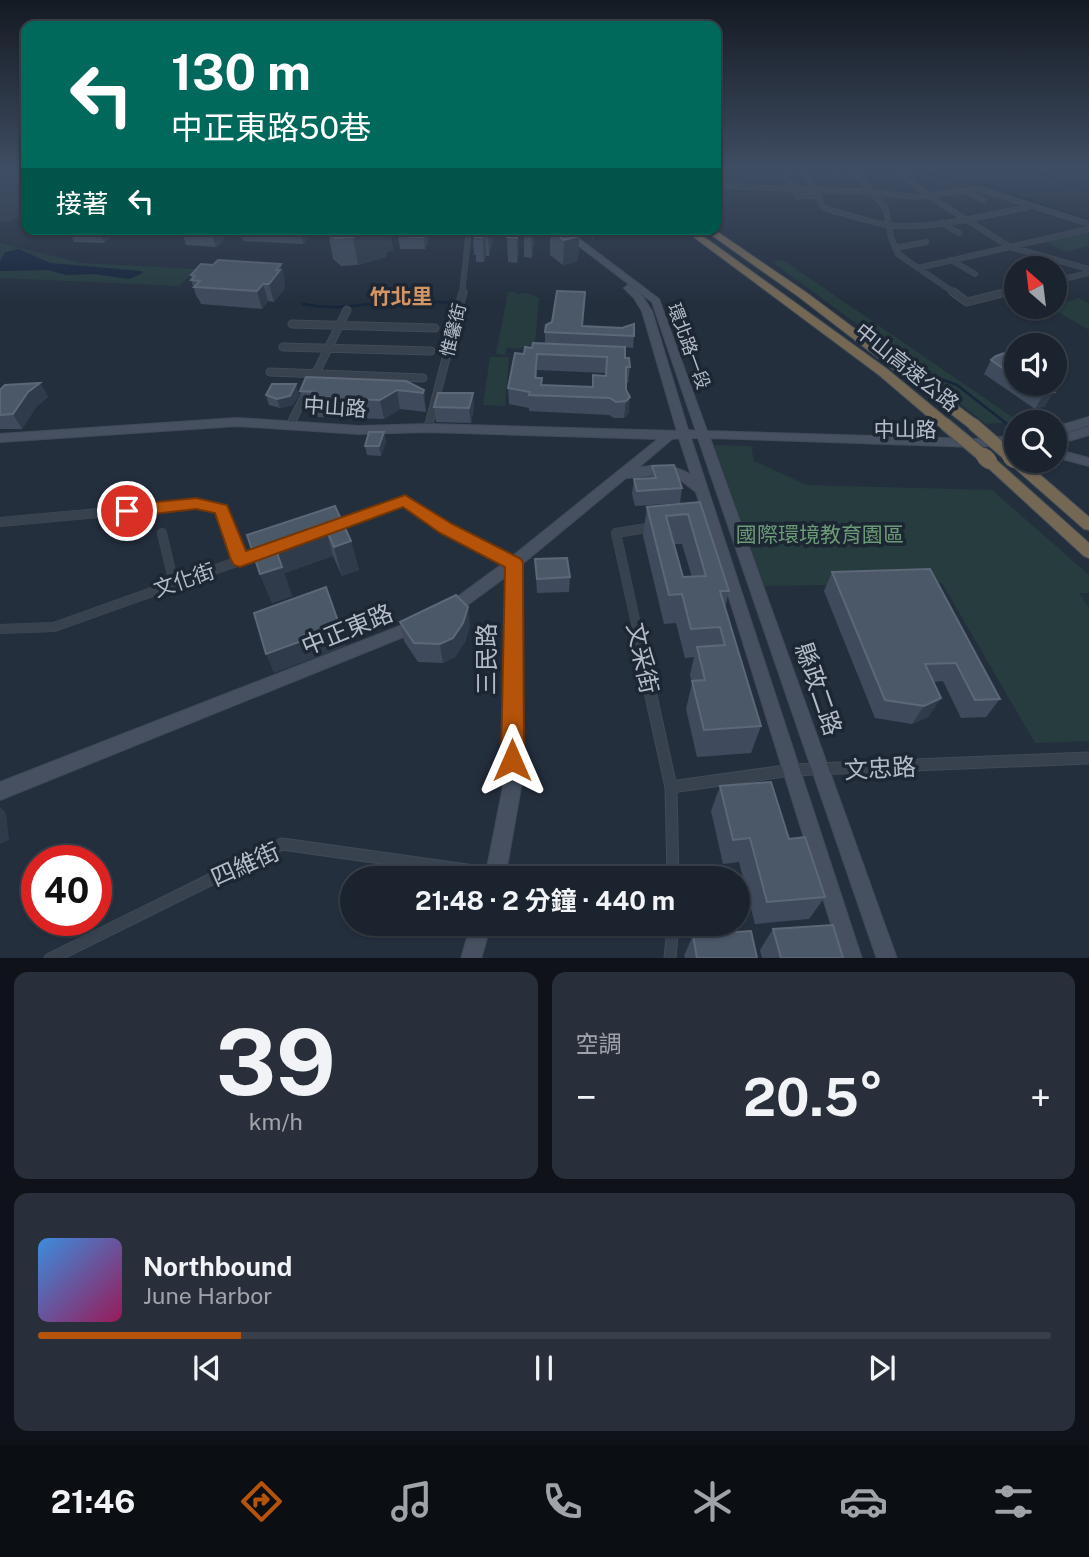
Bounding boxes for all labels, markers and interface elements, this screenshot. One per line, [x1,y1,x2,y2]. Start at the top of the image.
text: 130 m [171,43,311,101]
icon: left [56,49,147,140]
text: 中正東路50巷 [171,109,371,146]
icon: left [122,182,160,220]
text: 接著 [56,188,108,219]
north arrow [1004,256,1068,318]
map controls [1004,256,1067,473]
district label: 竹北里 [370,284,433,309]
street label: 環北路一段 [664,300,714,392]
street label: 惟馨街 [436,301,470,359]
street label: 中山高速公路 [850,318,964,416]
button: sound [1004,333,1067,396]
street label: 中山路 [303,392,367,422]
button: search [1004,410,1067,473]
street label: 中山路 [874,417,937,442]
pin [97,481,157,541]
icon: arrive [108,492,146,530]
park label: 國際環境教育園區 [736,522,904,547]
street label: 文化街 [150,558,218,602]
street label: 中正東路 [297,598,397,660]
street label: 文采街 [622,620,664,696]
street label: 三民路 [472,623,500,695]
street label: 縣政二路 [790,639,848,739]
position arrow [475,723,549,797]
street label: 文忠路 [843,752,917,784]
street label: 四維街 [206,837,284,891]
speed limit sign: 40 [21,845,112,936]
text: 21:48 · 2 分鐘 · 440 m [415,885,675,916]
text: 39 [216,1009,336,1115]
text: 空調 [576,1030,622,1057]
text: 20.5° [743,1067,883,1128]
text: − [576,1075,597,1120]
text: + [1030,1075,1051,1120]
text: km/h [249,1108,303,1135]
text: Northbound [143,1251,292,1282]
text: June Harbor [143,1282,272,1309]
icon: previous [188,1349,226,1387]
icon: pause [525,1349,563,1387]
icon: next [863,1349,901,1387]
icon: directions [237,1477,286,1526]
icon: music [387,1477,436,1526]
icon: phone [538,1477,587,1526]
icon: climate [688,1477,737,1526]
icon: car [839,1477,888,1526]
icon: filters [989,1477,1038,1526]
text: 21:46 [51,1483,135,1520]

